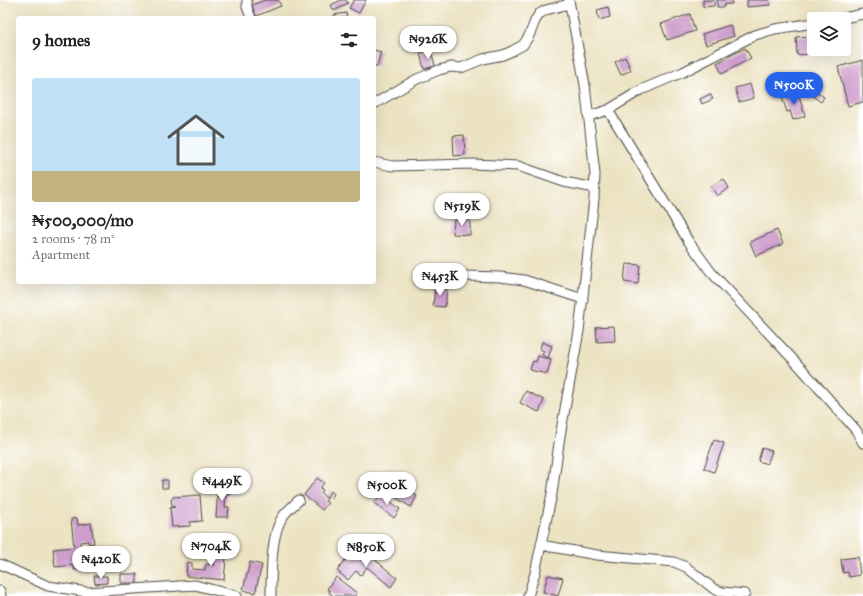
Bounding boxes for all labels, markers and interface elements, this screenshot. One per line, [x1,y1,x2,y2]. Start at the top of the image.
map controls [807,12,851,56]
button: layers [807,12,851,56]
pin: ₦926K [400,26,456,60]
icon: filters [338,29,360,51]
text: 9 homes [32,30,90,51]
text: ₦926K [409,31,447,47]
pin: ₦500K [766,72,822,106]
text: ₦500K [774,77,814,93]
icon: home [160,104,232,176]
pin: ₦519K [434,193,490,227]
text: ₦519K [444,198,480,214]
text: ₦500,000/mo [32,210,134,231]
text: 2 rooms · 78 m² [32,231,115,247]
text: Apartment [32,247,90,263]
pin: ₦453K [412,263,468,297]
text: ₦453K [421,268,459,284]
pin: ₦449K [194,468,250,502]
pin: ₦500K [359,472,415,506]
text: ₦449K [202,473,242,489]
text: ₦500K [367,477,407,493]
pin: ₦704K [183,533,239,567]
pin: ₦850K [338,534,394,568]
text: ₦704K [191,538,231,554]
text: ₦850K [346,539,386,555]
pin: ₦420K [73,546,129,580]
text: ₦420K [81,551,121,567]

